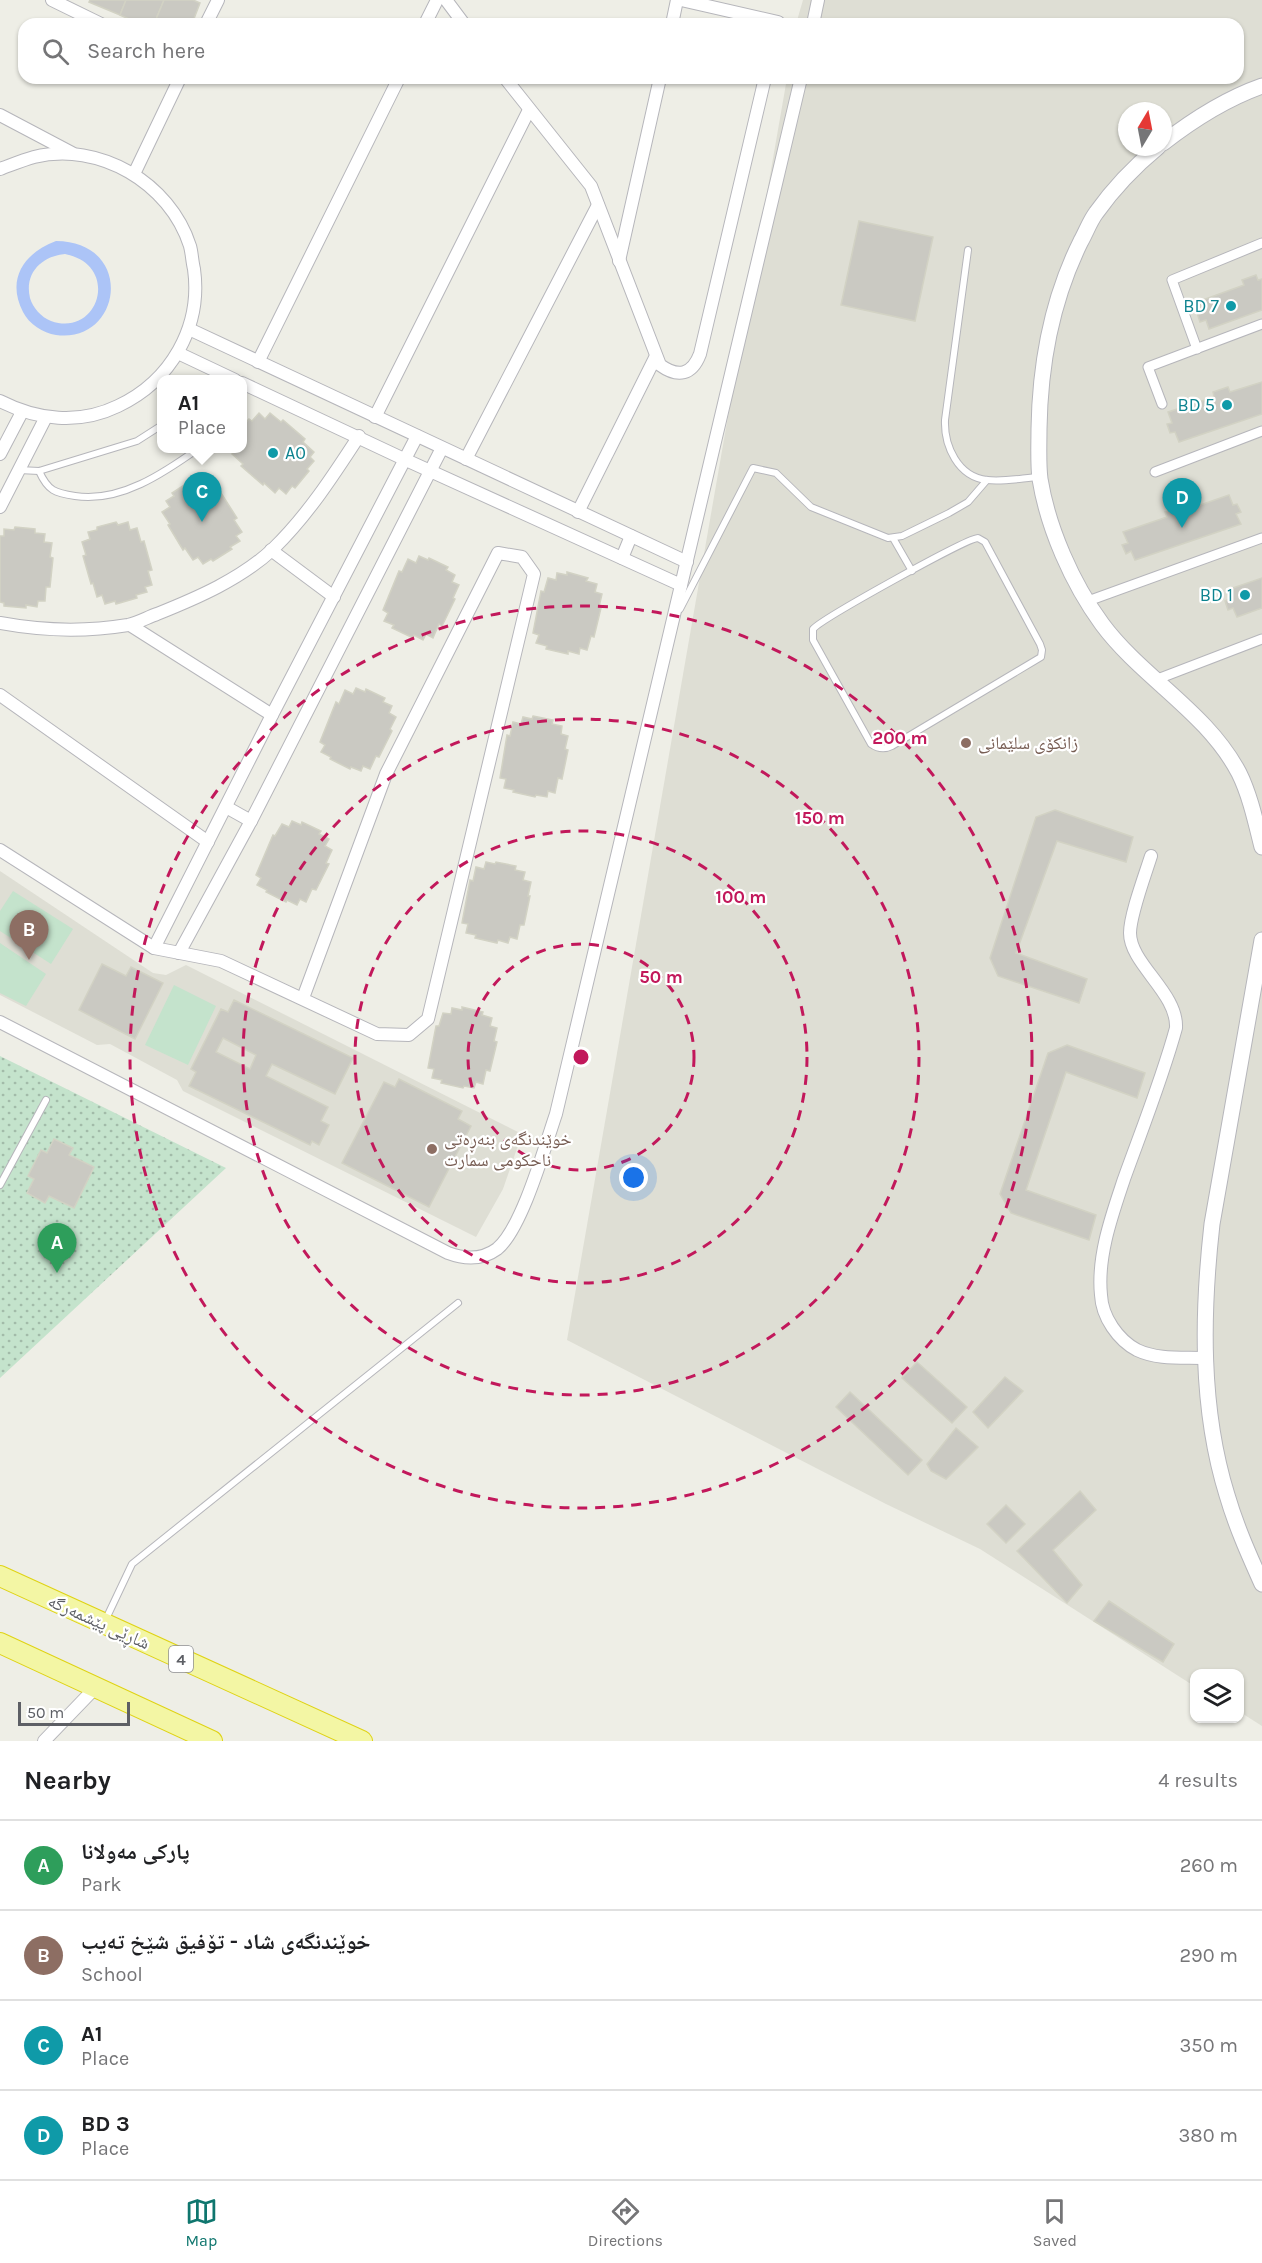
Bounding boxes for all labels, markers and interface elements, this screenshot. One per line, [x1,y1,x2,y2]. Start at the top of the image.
search box [18,18,1244,84]
icon: search [39,35,72,68]
text: Search here [87,38,205,64]
north arrow [1118,102,1172,156]
place label: BD 7 [1183,295,1220,317]
marker: BD 7 [1224,299,1238,313]
popup [157,375,247,453]
text: A1 [178,390,199,416]
place label: BD 5 [1177,394,1215,416]
marker: BD 5 [1220,398,1234,412]
text: Place [178,416,226,439]
place label: A0 [285,442,306,464]
marker: A0 [266,446,280,460]
pin: C [182,472,222,522]
pin: D [1162,478,1202,528]
place label: BD 1 [1200,584,1233,606]
marker: BD 1 [1238,588,1252,602]
text: 200 m [872,727,928,749]
place label: زانکۆی سلێمانی [978,732,1078,754]
marker: زانکۆی سلێمانی [959,736,973,750]
text: 150 m [795,807,845,829]
text: 100 m [716,886,766,908]
pin: B [9,910,48,960]
text: 50 m [639,966,683,988]
centre of rings [571,1047,591,1067]
place label: خوێندنگەی بنەڕەتی ناحکومی سمارت [444,1128,572,1171]
marker: خوێندنگەی بنەڕەتی ناحکومی سمارت [425,1142,439,1156]
your location [619,1163,648,1192]
pin: A [38,1224,76,1273]
street label: شاڕێی پێشمەرگە [44,1590,153,1657]
road number: 4 [169,1646,193,1672]
map controls [1190,1669,1244,1723]
button: layers [1190,1669,1244,1723]
scale bar [18,1699,130,1726]
text: 50 m [27,1703,64,1722]
text: Nearby [24,1765,111,1796]
text: 4 results [1158,1769,1238,1792]
text: پارکی مەولانا [81,1839,190,1865]
text: A [37,1854,50,1877]
text: 260 m [1180,1854,1238,1877]
text: Park [81,1873,122,1896]
text: خوێندنگەی شاد - تۆفیق شێخ تەیب [81,1929,371,1955]
text: B [37,1944,50,1967]
text: 290 m [1179,1944,1238,1967]
text: School [81,1963,143,1986]
text: A1 [81,2021,103,2047]
text: C [37,2034,50,2057]
text: 350 m [1180,2034,1238,2057]
text: Place [81,2047,129,2070]
text: BD 3 [81,2111,130,2137]
text: D [37,2124,50,2147]
text: 380 m [1179,2124,1238,2147]
text: Place [81,2137,129,2160]
tab: Map [185,2195,218,2250]
tab: Directions [588,2195,663,2250]
tab: Saved [1033,2195,1077,2250]

